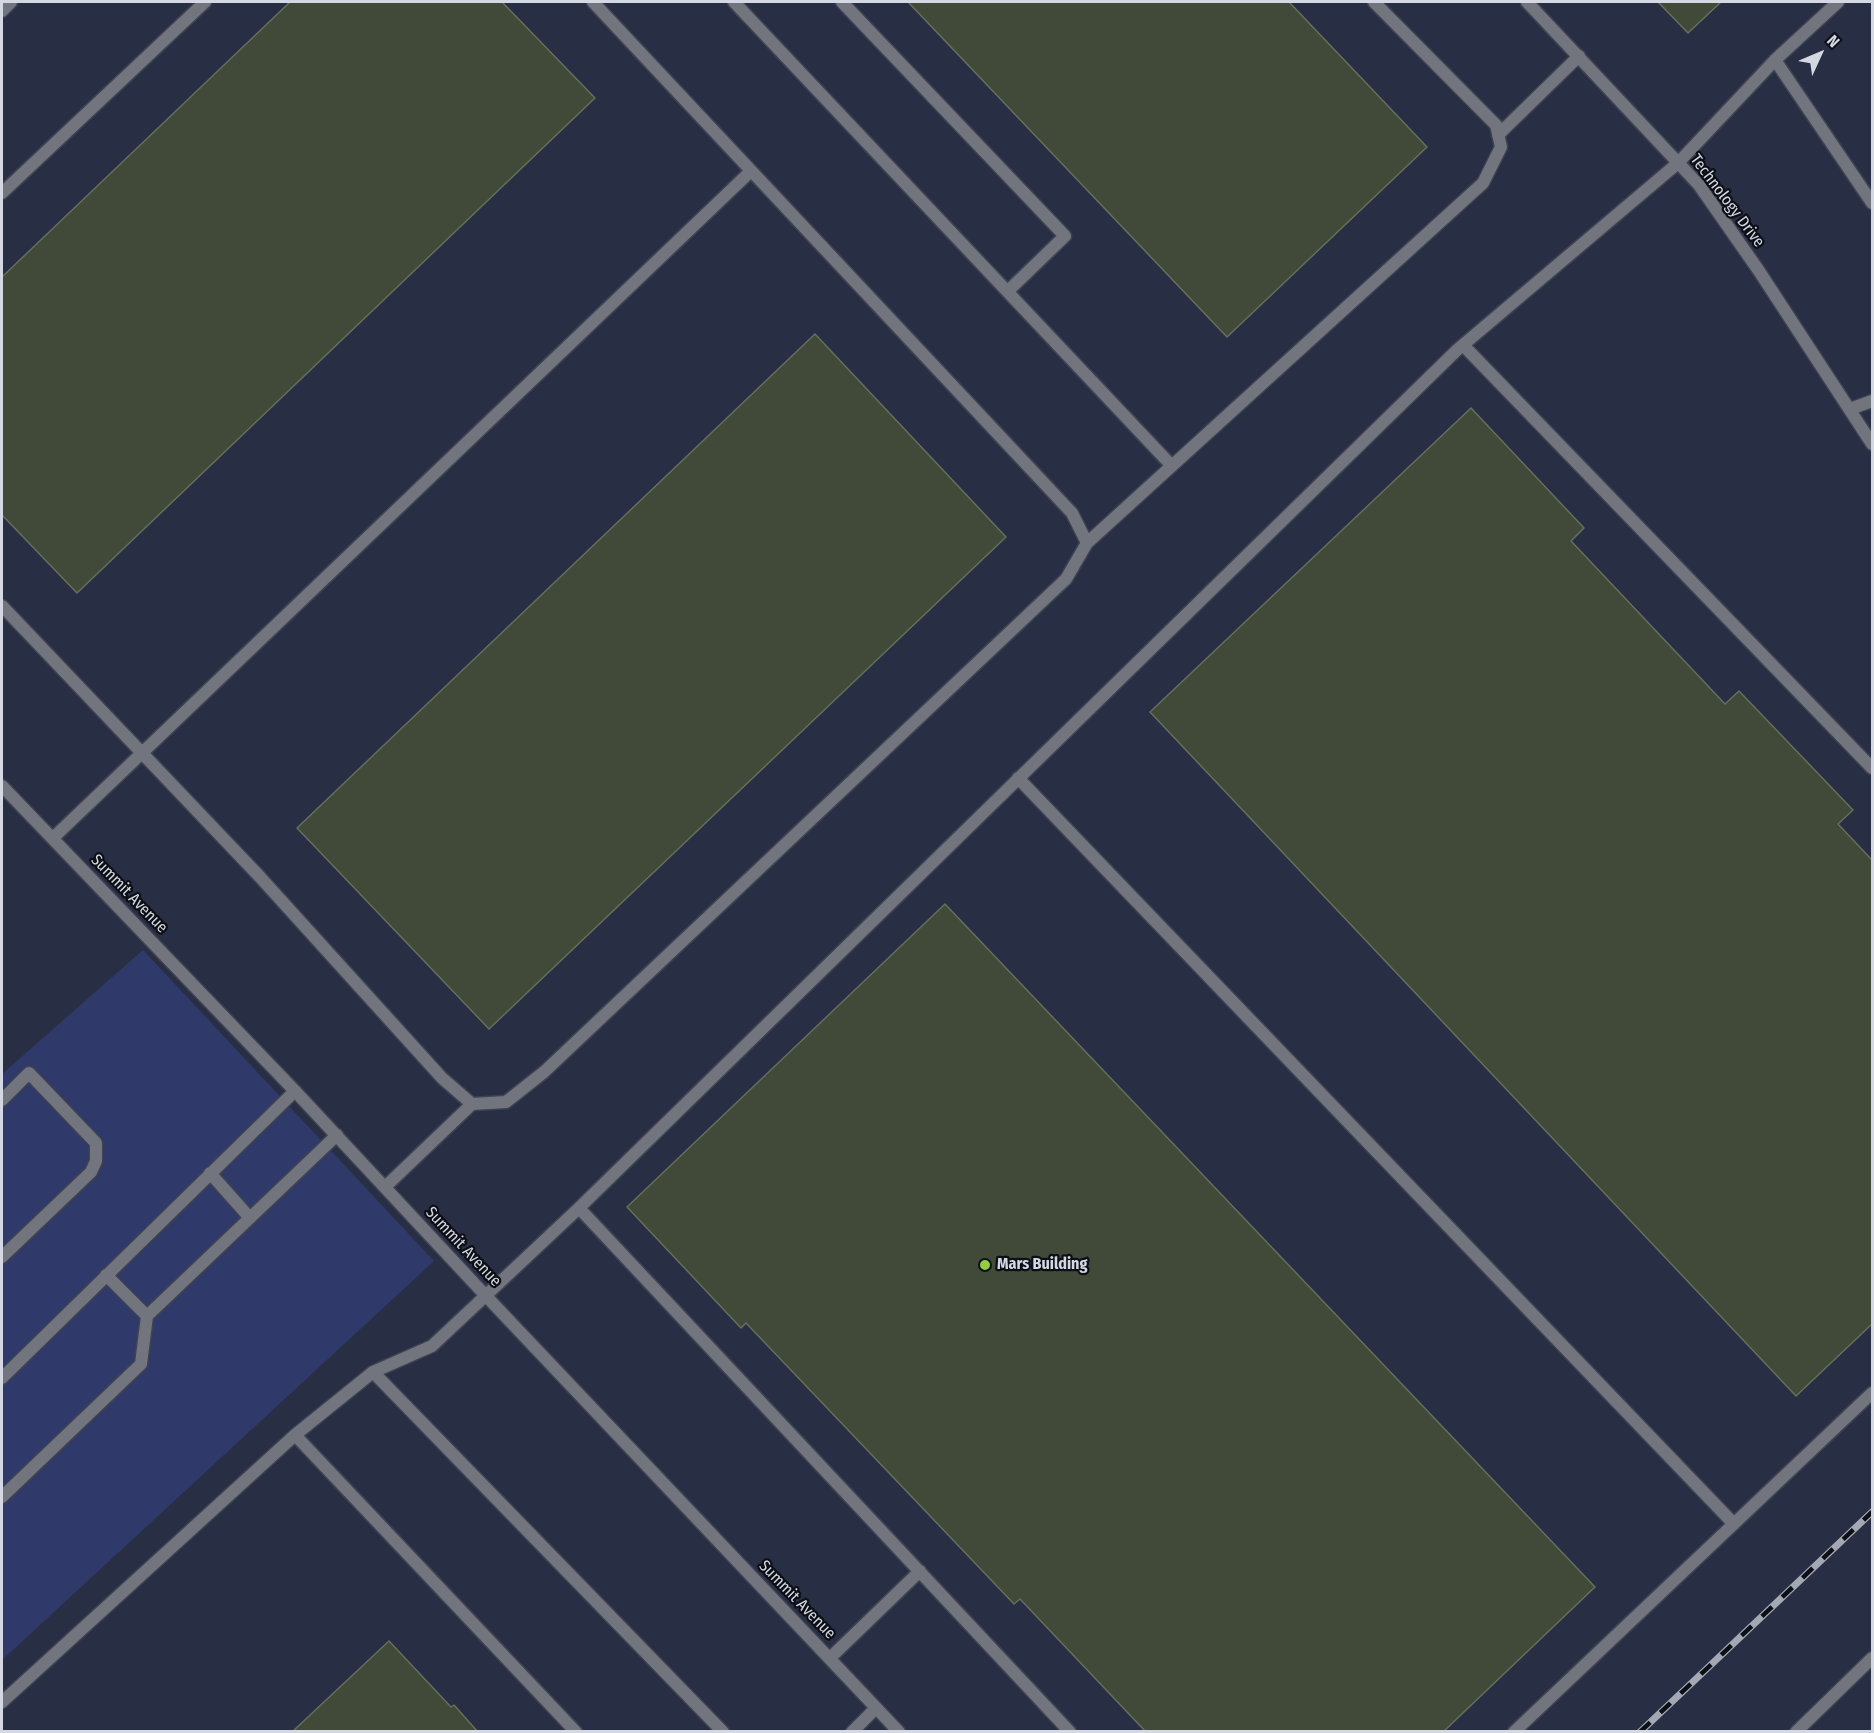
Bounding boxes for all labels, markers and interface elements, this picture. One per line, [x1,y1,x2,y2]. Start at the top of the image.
north arrow [1790,24,1850,84]
text: N [1823,31,1843,51]
street label: Technology Drive [1686,151,1768,251]
street label: Summit Avenue [87,851,171,937]
street label: Summit Avenue [421,1203,505,1291]
place label: Mars Building [997,1255,1087,1275]
marker: Mars Building [978,1258,992,1272]
street label: Summit Avenue [755,1557,839,1643]

